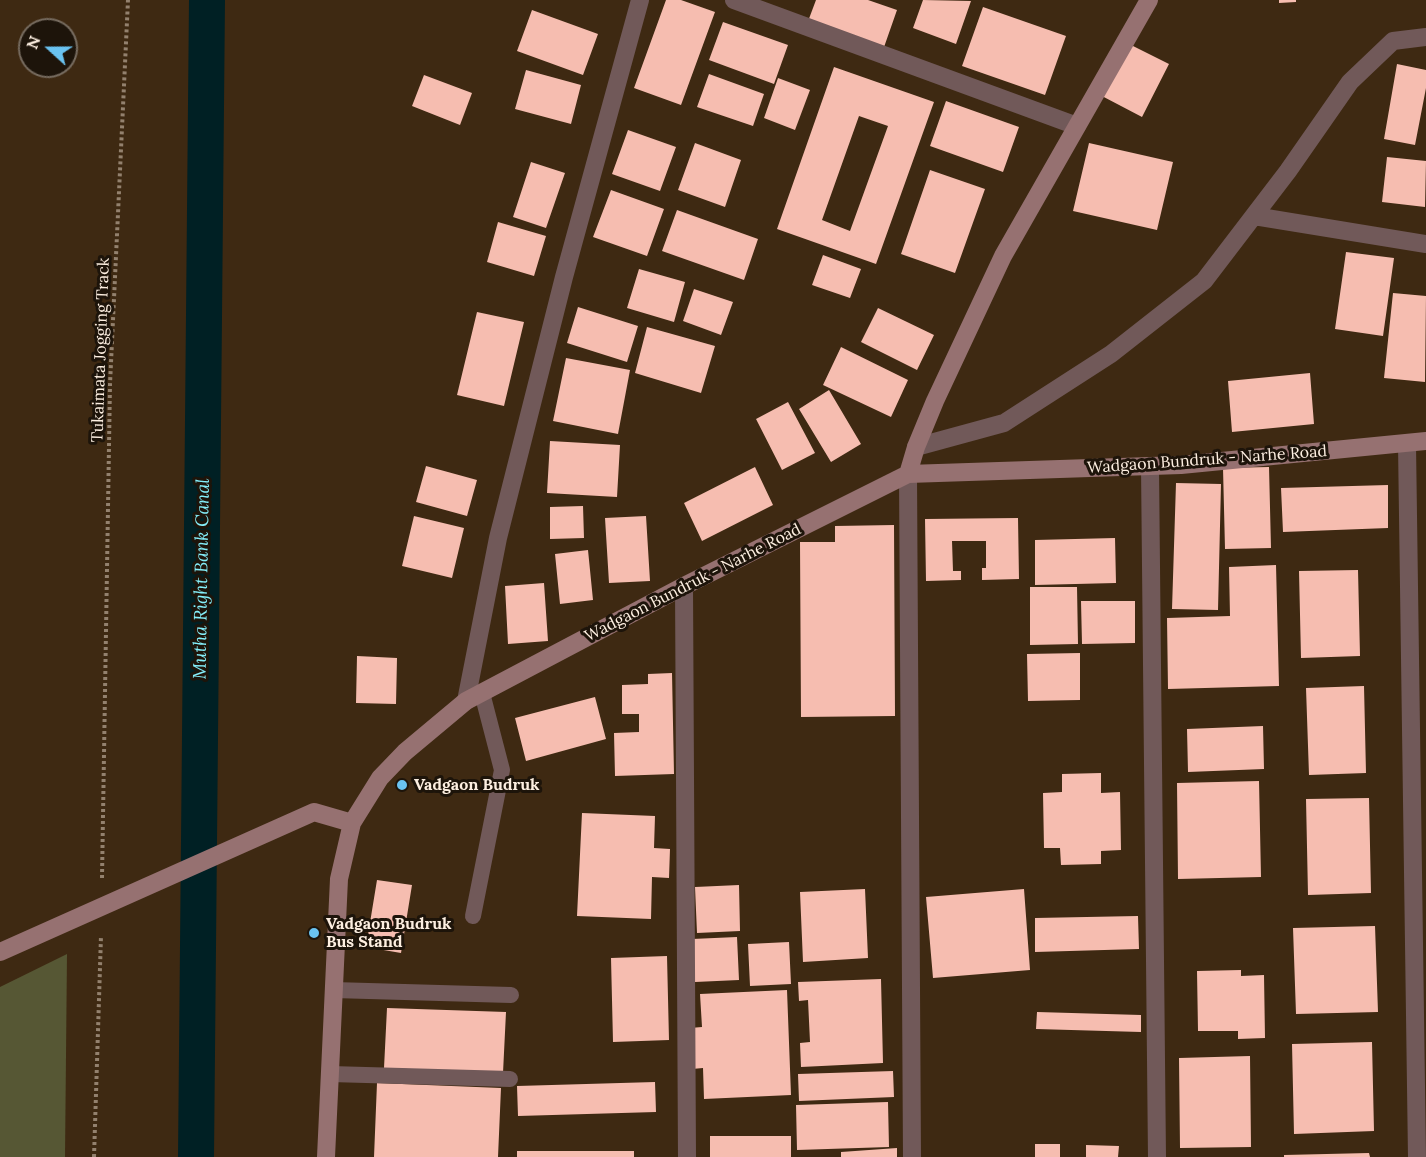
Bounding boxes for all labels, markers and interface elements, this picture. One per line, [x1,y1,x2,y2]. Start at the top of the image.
north arrow [18,18,78,78]
text: N [22,33,45,52]
street label: Tukaimata Jogging Track [88,257,114,443]
street label: Wadgaon Bundruk - Narhe Road [1086,442,1328,478]
water label: Mutha Right Bank Canal [189,478,215,680]
street label: Wadgaon Bundruk - Narhe Road [582,520,804,646]
place label: Vadgaon Budruk [414,775,540,795]
marker: Vadgaon Budruk [395,778,409,792]
place label: Vadgaon Budruk Bus Stand [326,914,452,952]
marker: Vadgaon Budruk Bus Stand [307,926,321,940]

